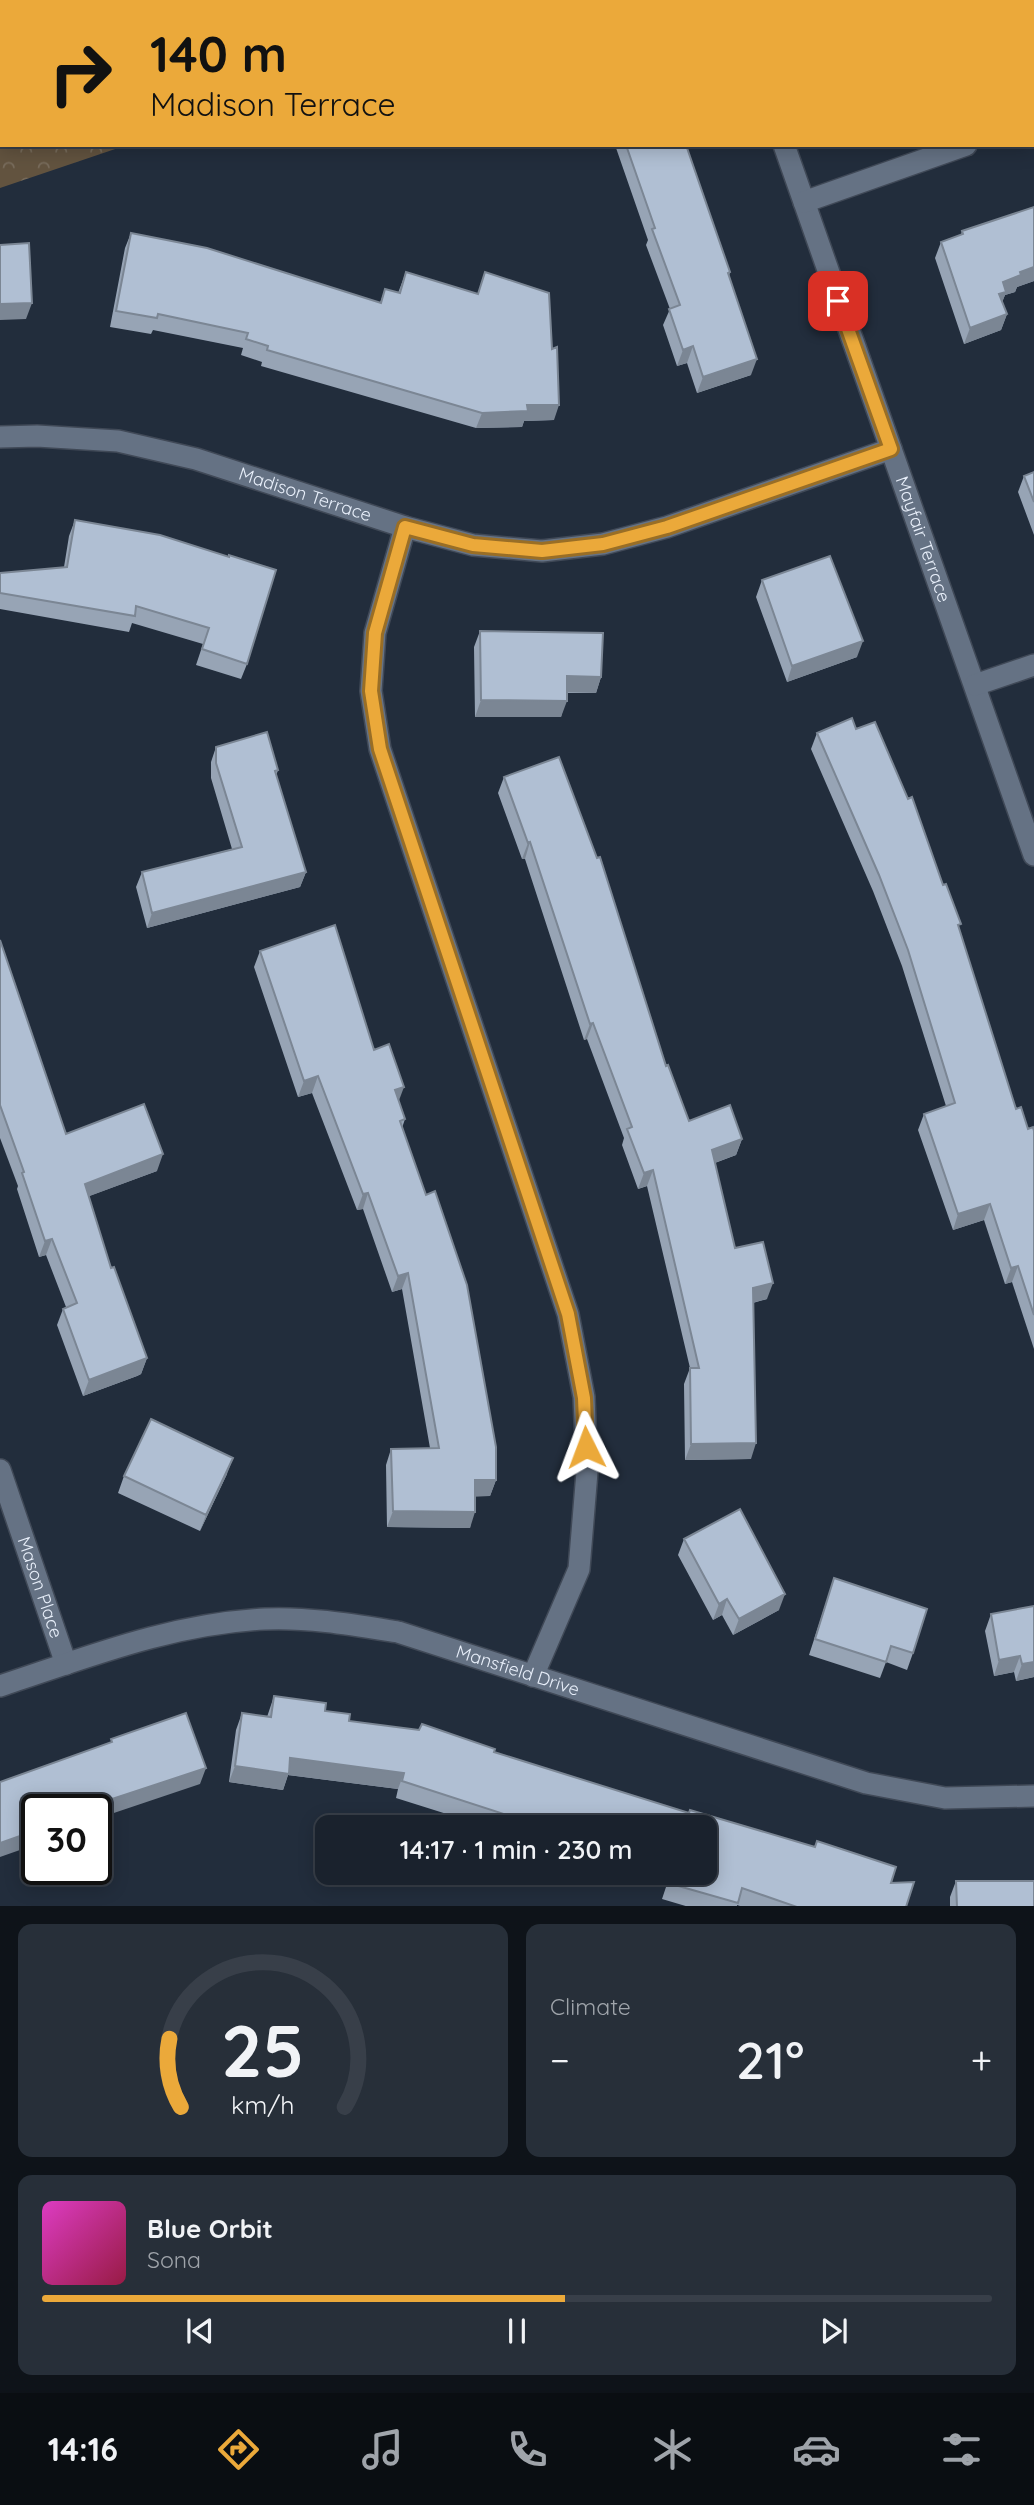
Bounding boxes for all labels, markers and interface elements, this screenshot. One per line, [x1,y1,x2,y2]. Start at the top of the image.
text: 140 m [150,23,287,84]
icon: right [35,28,126,119]
text: Madison Terrace [150,84,396,124]
pin [808,271,868,331]
icon: arrive [819,282,857,320]
street label: Madison Terrace [236,462,375,526]
street label: Mayfair Terrace [891,473,956,605]
position arrow [549,1410,623,1484]
street label: Mason Place [12,1533,68,1641]
street label: Mansfield Drive [453,1640,583,1701]
speed limit sign: 30 [21,1794,112,1885]
text: 14:17 · 1 min · 230 m [400,1833,632,1866]
text: Climate [550,1992,631,2021]
text: 25 [221,2004,305,2095]
text: 21° [736,2027,804,2092]
text: − [550,2036,570,2084]
text: + [971,2036,992,2084]
text: km/h [231,2088,295,2119]
text: Blue Orbit [147,2212,273,2245]
text: Sona [147,2245,201,2274]
icon: previous [181,2312,219,2350]
icon: pause [498,2312,536,2350]
icon: next [815,2312,853,2350]
icon: directions [214,2425,263,2474]
icon: music [358,2425,407,2474]
icon: phone [503,2425,552,2474]
icon: climate [648,2425,697,2474]
icon: car [792,2425,841,2474]
icon: filters [937,2425,986,2474]
text: 14:16 [48,2429,118,2469]

